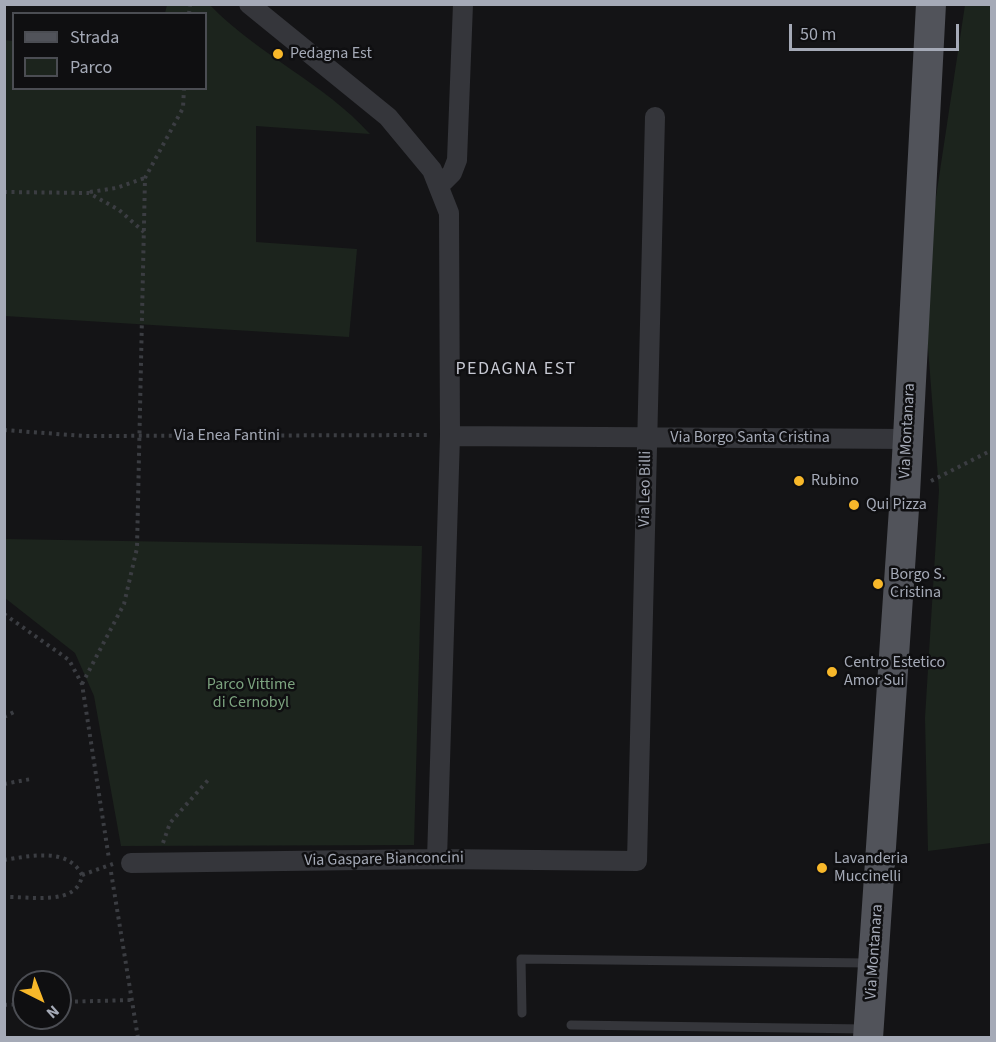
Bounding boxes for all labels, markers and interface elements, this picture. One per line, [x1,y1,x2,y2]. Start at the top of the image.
legend [12,12,207,90]
scale bar [792,12,962,50]
text: 50 m [800,22,836,47]
text: Strada [70,25,119,50]
place label: Pedagna Est [290,44,372,64]
marker: Pedagna Est [271,47,285,61]
text: Parco [70,55,112,80]
district label: PEDAGNA EST [455,359,577,381]
street label: Via Montanara [896,383,920,479]
street label: Via Enea Fantini [174,426,280,446]
street label: Via Borgo Santa Cristina [670,428,830,448]
street label: Via Leo Billi [636,451,656,527]
place label: Rubino [811,471,859,491]
marker: Rubino [792,474,806,488]
place label: Qui Pizza [866,495,927,515]
marker: Qui Pizza [847,498,861,512]
place label: Borgo S. Cristina [890,565,946,603]
marker: Borgo S. Cristina [871,577,885,591]
place label: Centro Estetico Amor Sui [844,653,945,691]
marker: Centro Estetico Amor Sui [825,665,839,679]
park label: Parco Vittime di Cernobyl [207,675,295,713]
street label: Via Gaspare Bianconcini [304,849,464,871]
place label: Lavanderia Muccinelli [834,849,908,887]
marker: Lavanderia Muccinelli [815,861,829,875]
street label: Via Montanara [862,904,888,1000]
north arrow [12,970,72,1030]
text: N [41,1000,64,1024]

